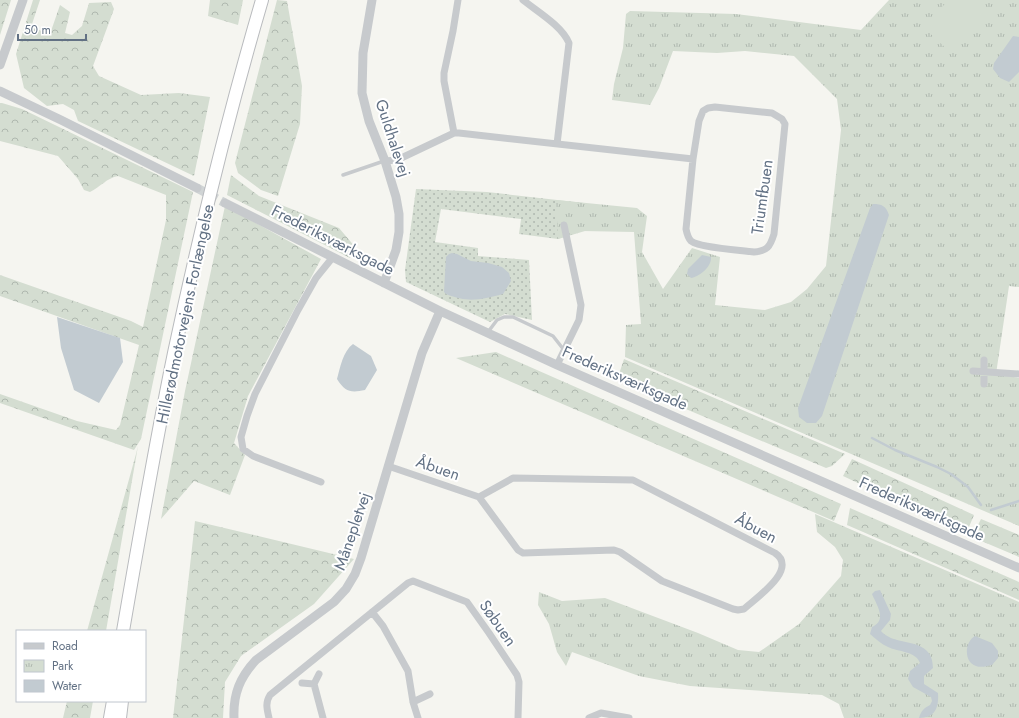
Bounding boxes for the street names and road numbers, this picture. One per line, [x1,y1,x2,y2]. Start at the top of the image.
street label: Guldhalevej [370,96,416,180]
street label: Triumfbuen [745,158,779,236]
street label: Frederiksværksgade [268,199,398,281]
street label: Hillerødmotorvejens Forlængelse [150,202,220,426]
street label: Frederiksværksgade [559,340,691,416]
street label: Åbuen [413,450,463,486]
street label: Frederiksværksgade [856,471,988,547]
street label: Månepletvej [328,489,376,573]
street label: Åbuen [731,507,781,549]
street label: Søbuen [474,595,522,651]

